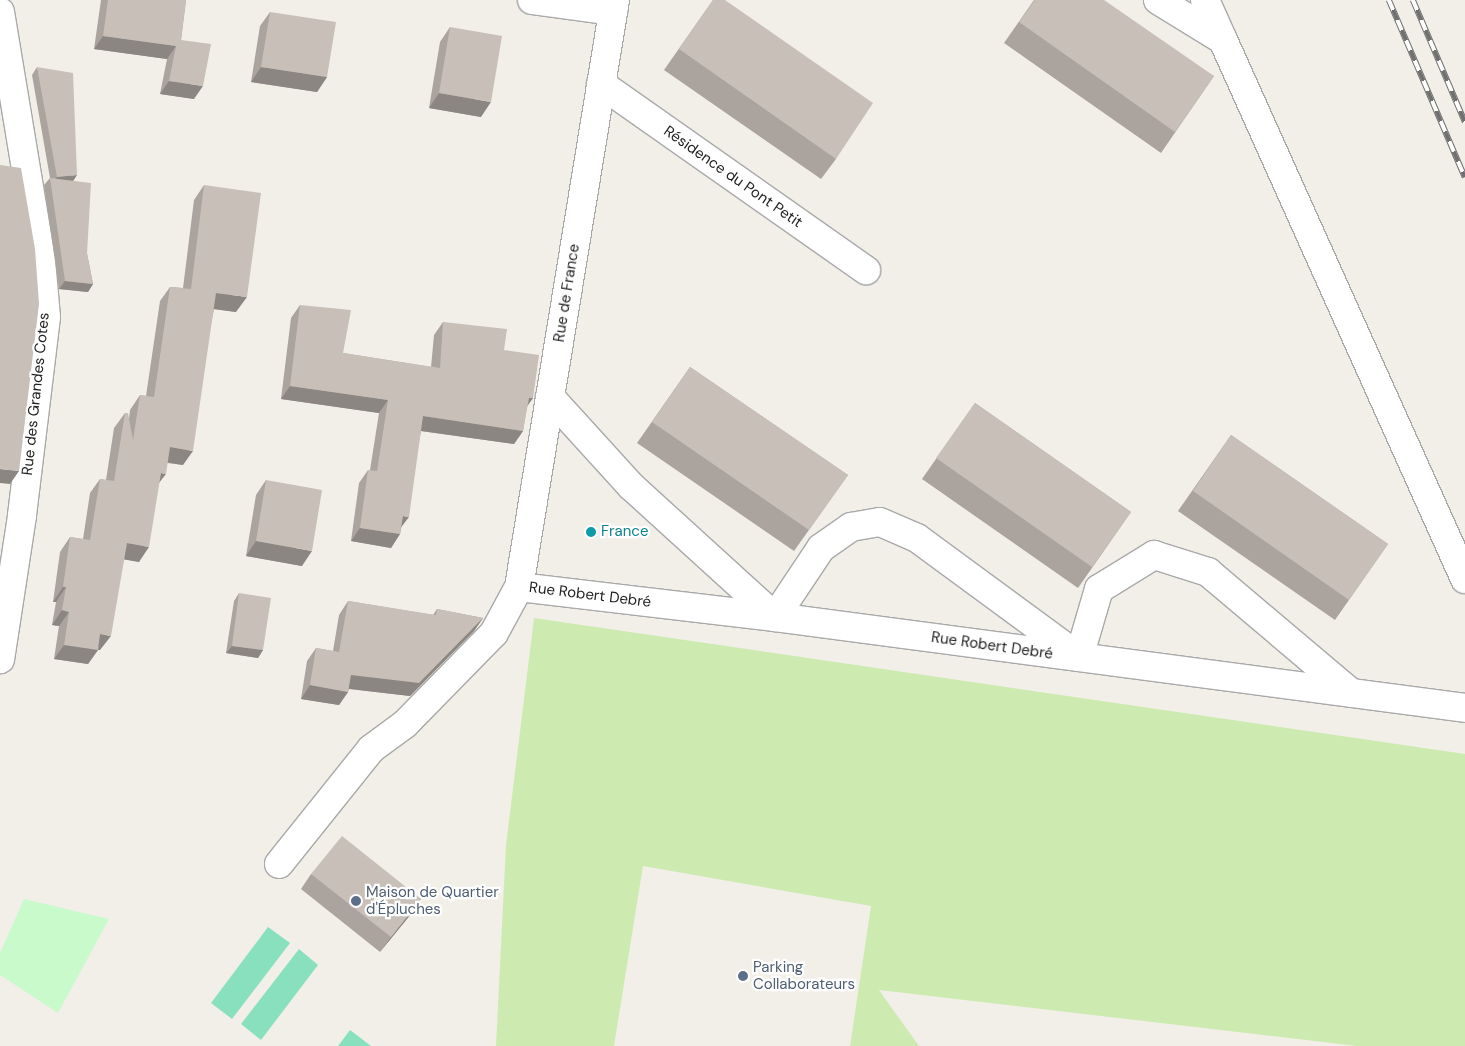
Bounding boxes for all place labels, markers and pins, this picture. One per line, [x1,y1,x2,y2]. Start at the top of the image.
place label: France [601,523,648,541]
marker: France [585,526,597,538]
place label: Maison de Quartier d'Épluches [366,883,499,918]
marker: Maison de Quartier d'Épluches [350,895,362,907]
place label: Parking Collaborateurs [753,958,855,993]
marker: Parking Collaborateurs [737,970,749,982]

